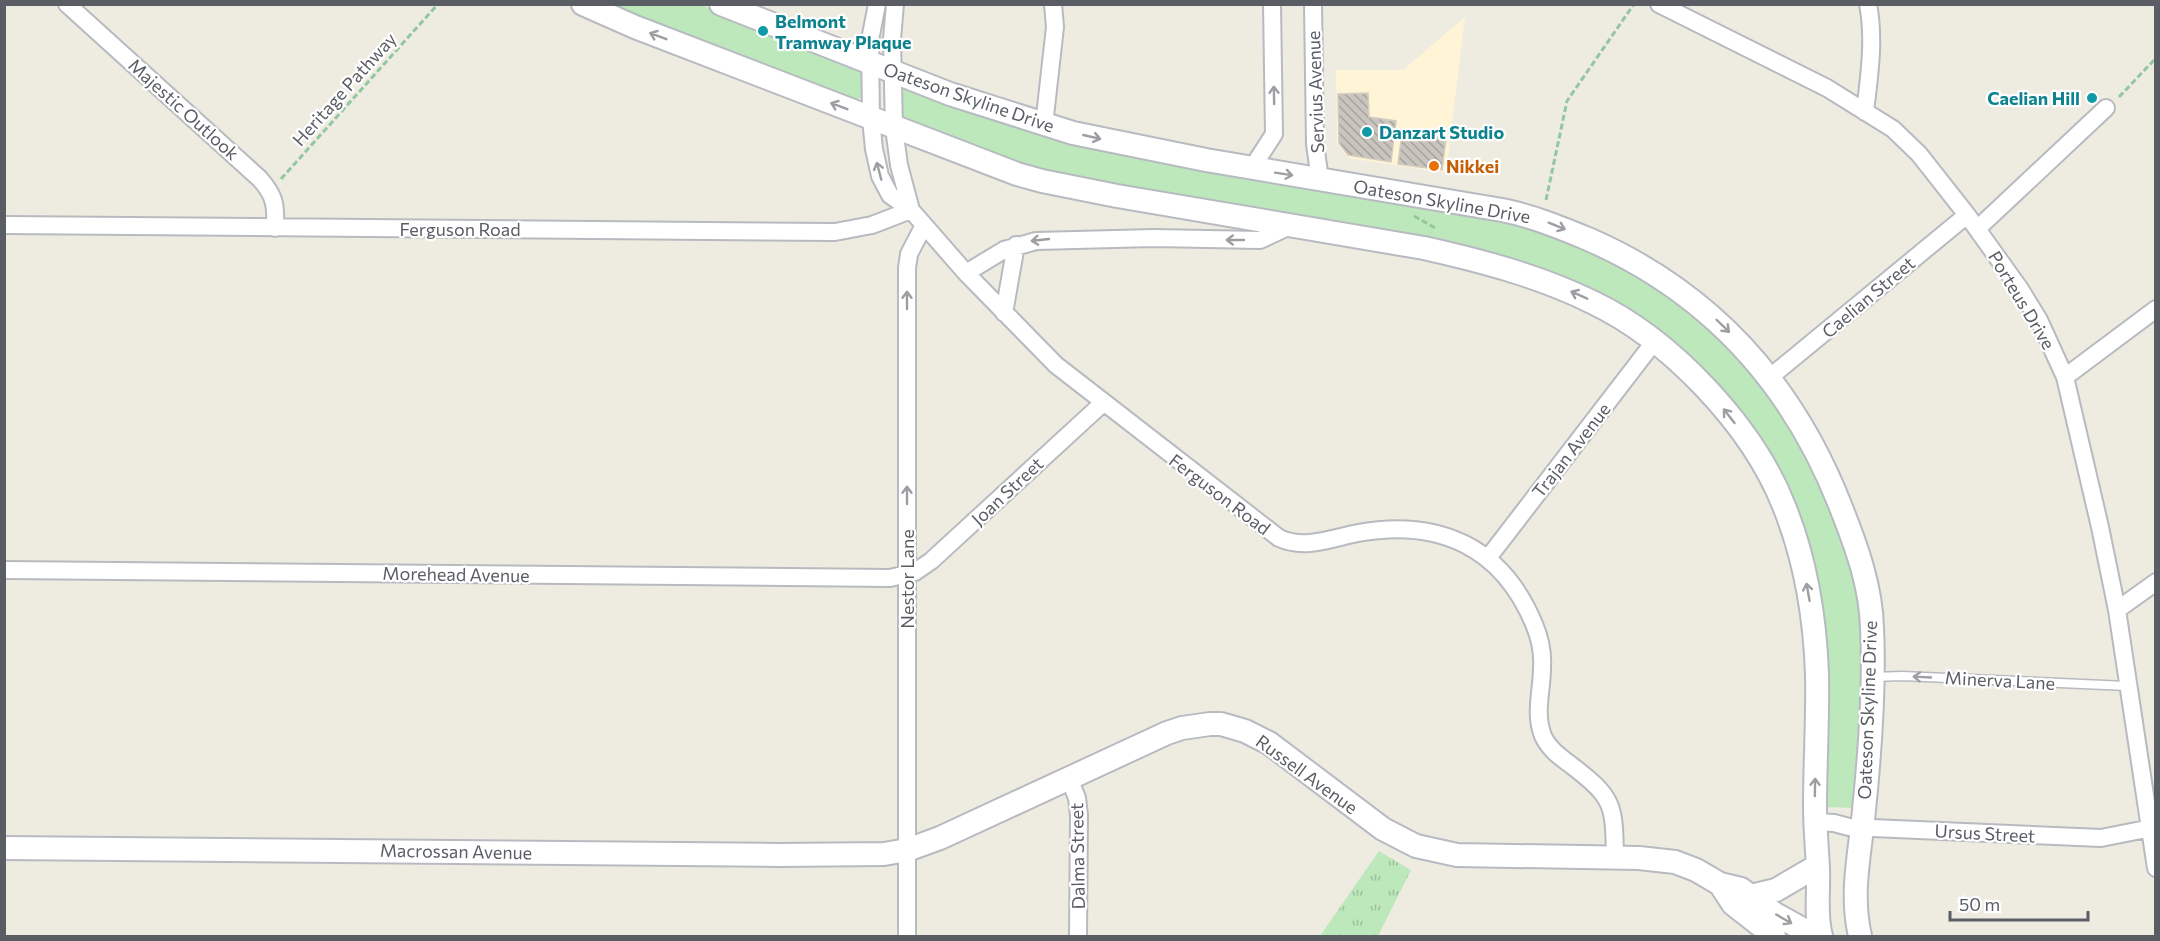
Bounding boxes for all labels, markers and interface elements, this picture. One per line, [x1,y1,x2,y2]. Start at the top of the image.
place label: Belmont Tramway Plaque [775,10,911,53]
marker: Belmont Tramway Plaque [756,24,770,38]
street label: Heritage Pathway [287,28,401,150]
one-way arrow [649,30,668,41]
street label: Servius Avenue [1302,30,1328,154]
street label: Majestic Outlook [124,54,244,165]
street label: Oateson Skyline Drive [881,57,1057,137]
one-way arrow [1268,86,1280,106]
place label: Caelian Hill [1987,87,2080,109]
marker: Caelian Hill [2085,91,2099,105]
one-way arrow [831,100,849,111]
place label: Danzart Studio [1379,121,1504,143]
marker: Danzart Studio [1360,125,1374,139]
one-way arrow [1083,132,1102,144]
place label: Nikkei [1446,155,1499,177]
marker: Nikkei [1427,159,1441,173]
one-way arrow [873,162,884,181]
one-way arrow [1274,168,1293,179]
street label: Oateson Skyline Drive [1352,175,1532,227]
street label: Ferguson Road [399,218,521,240]
one-way arrow [1548,221,1566,232]
one-way arrow [1225,234,1245,245]
one-way arrow [1030,235,1050,246]
street label: Porteus Drive [1984,247,2060,353]
street label: Caelian Street [1817,252,1919,342]
one-way arrow [1570,289,1588,301]
one-way arrow [901,290,913,310]
one-way arrow [1716,319,1731,334]
street label: Trajan Avenue [1527,398,1615,502]
one-way arrow [1723,409,1736,425]
street label: Ferguson Road [1165,449,1275,539]
street label: Joan Street [967,452,1047,530]
one-way arrow [901,485,913,505]
street label: Nestor Lane [896,529,918,629]
street label: Morehead Avenue [382,562,530,586]
one-way arrow [1802,583,1813,603]
street label: Oateson Skyline Drive [1853,620,1881,800]
street label: Minerva Lane [1944,666,2056,694]
one-way arrow [1913,671,1933,682]
street label: Russell Avenue [1252,730,1362,818]
one-way arrow [1809,777,1821,797]
street label: Dalma Street [1065,802,1089,910]
street label: Ursus Street [1934,819,2036,847]
street label: Macrossan Avenue [380,839,532,863]
scale bar [1950,884,2088,922]
text: 50 m [1959,893,2000,915]
one-way arrow [1775,914,1792,926]

